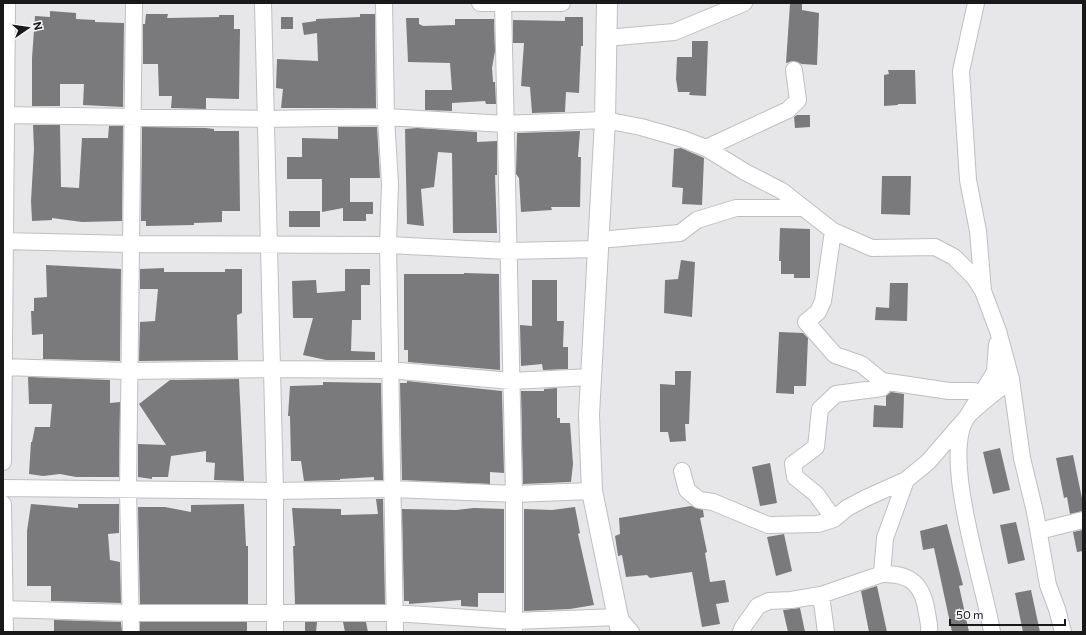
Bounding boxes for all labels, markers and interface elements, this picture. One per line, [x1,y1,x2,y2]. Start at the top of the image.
north arrow [8,8,48,48]
text: N [31,20,45,31]
scale bar [950,601,1065,627]
text: 50 m [956,607,984,621]

